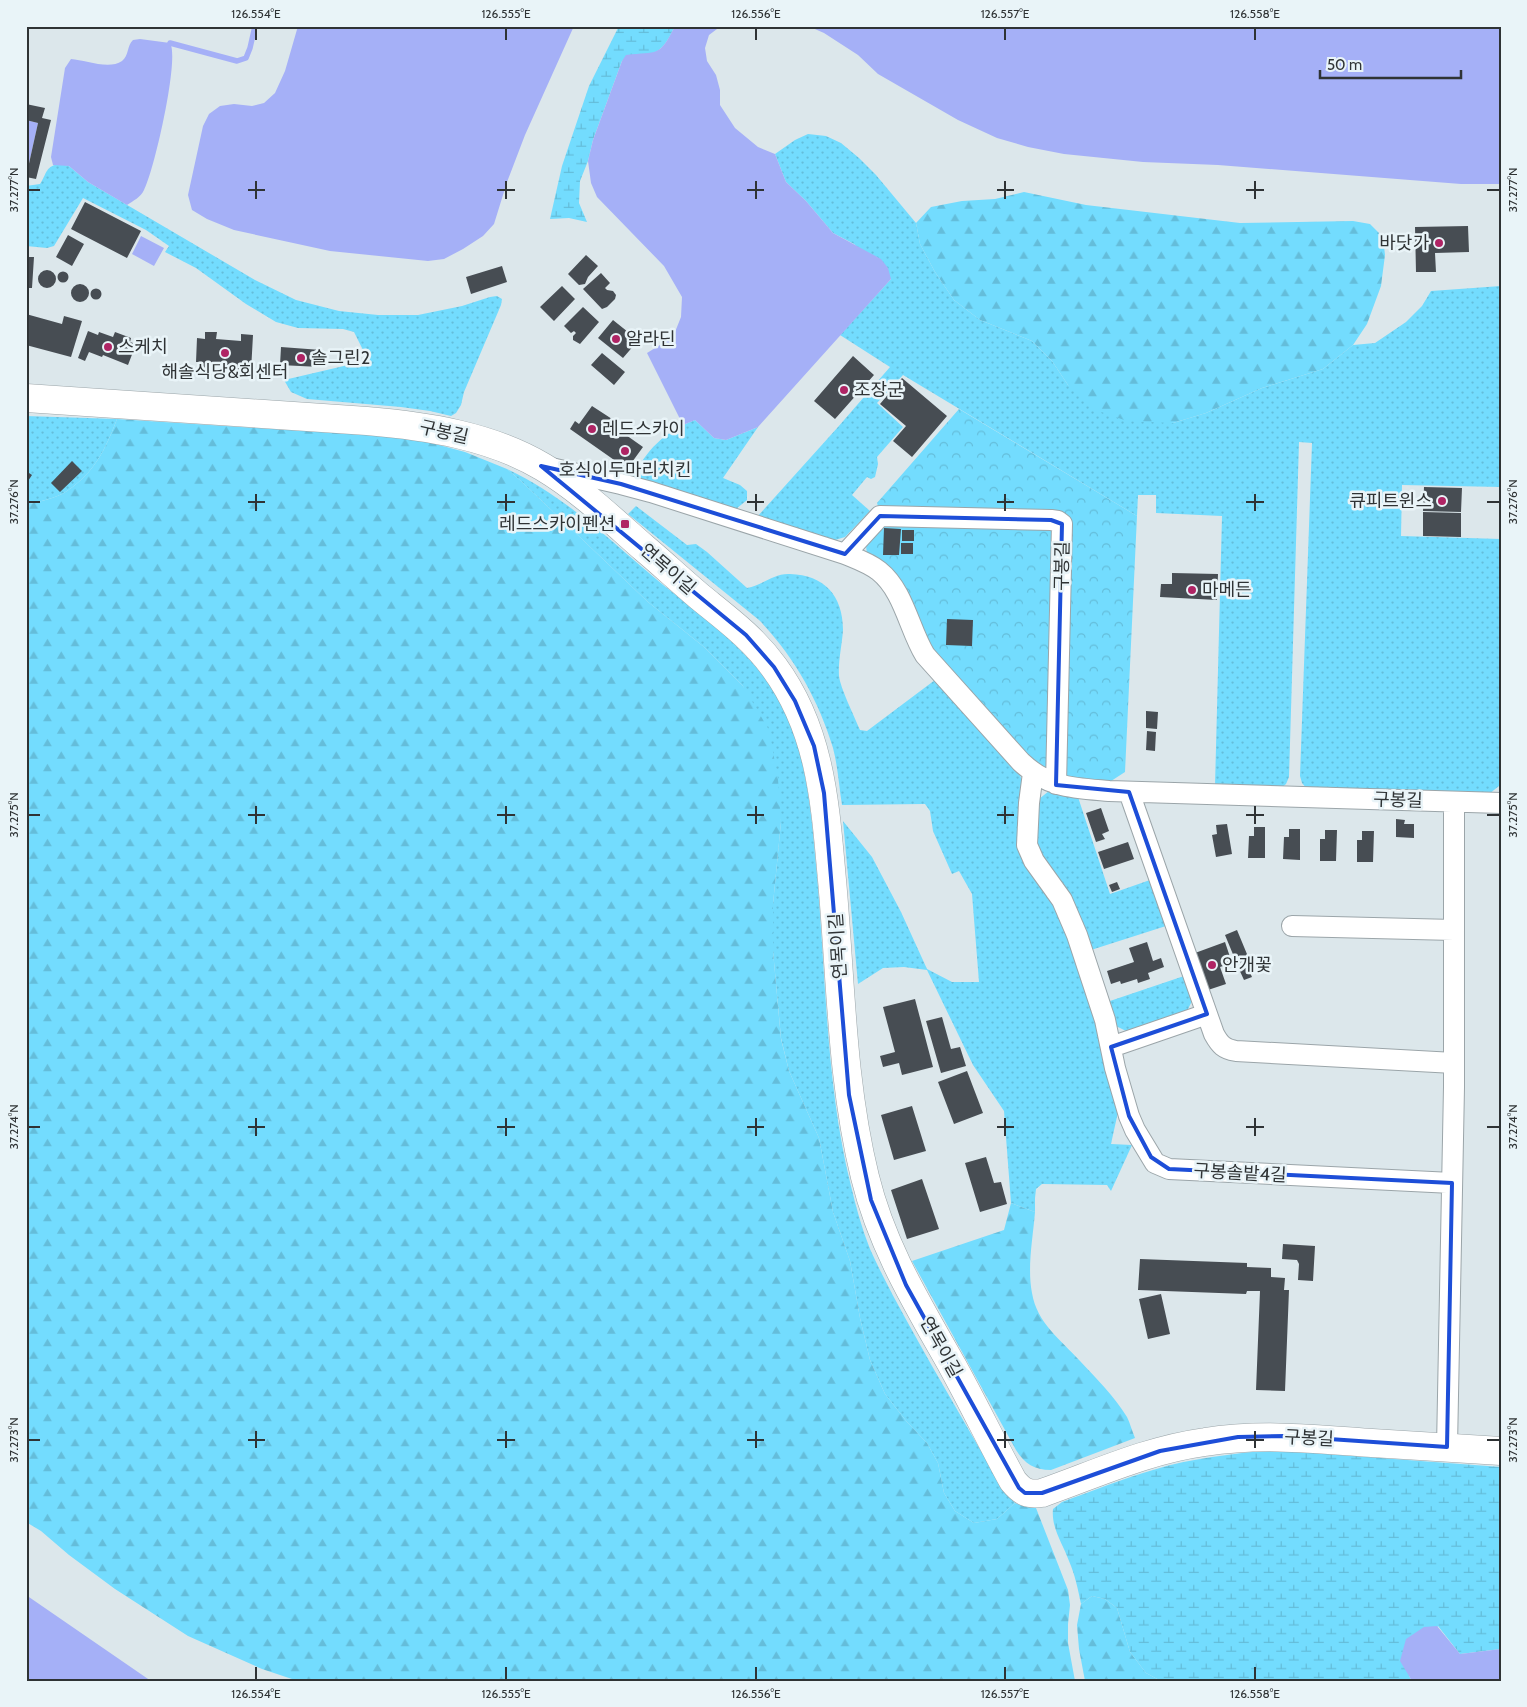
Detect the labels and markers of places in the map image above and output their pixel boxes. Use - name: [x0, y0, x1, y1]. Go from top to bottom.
- place label: 바닷가: [1379, 232, 1429, 254]
- marker: 바닷가: [1433, 237, 1445, 249]
- place label: 알라딘: [626, 328, 676, 350]
- marker: 알라딘: [610, 333, 622, 345]
- place label: 스케치: [118, 336, 168, 358]
- marker: 스케치: [102, 341, 114, 353]
- marker: 해솔식당&회센터: [219, 347, 231, 359]
- place label: 솔그린2: [311, 347, 370, 369]
- marker: 솔그린2: [295, 352, 307, 364]
- place label: 해솔식당&회센터: [162, 361, 288, 383]
- place label: 조장군: [854, 379, 904, 401]
- marker: 조장군: [838, 384, 850, 396]
- place label: 레드스카이: [602, 418, 685, 440]
- marker: 레드스카이: [586, 423, 598, 435]
- marker: 호식이두마리치킨: [619, 445, 631, 457]
- place label: 호식이두마리치킨: [559, 459, 691, 481]
- place label: 큐피트윈스: [1349, 490, 1432, 512]
- marker: 큐피트윈스: [1436, 495, 1448, 507]
- place label: 레드스카이펜션: [499, 513, 615, 535]
- marker: 레드스카이펜션: [619, 518, 631, 530]
- place label: 마메든: [1202, 579, 1252, 601]
- marker: 마메든: [1186, 584, 1198, 596]
- place label: 안개꽃: [1222, 954, 1272, 976]
- marker: 안개꽃: [1206, 959, 1218, 971]

